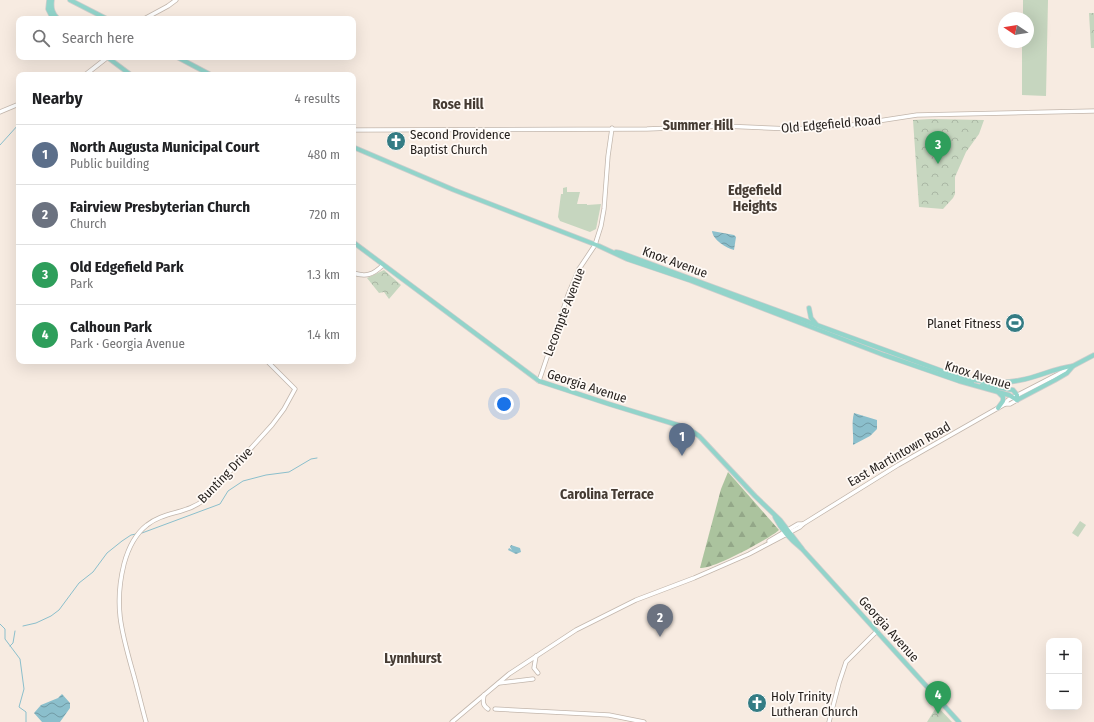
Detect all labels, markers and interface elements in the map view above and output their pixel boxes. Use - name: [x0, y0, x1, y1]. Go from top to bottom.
- north arrow: [998, 12, 1034, 48]
- search box: [16, 16, 356, 60]
- icon: search: [30, 27, 52, 49]
- text: Search here: [62, 29, 134, 47]
- text: Nearby: [32, 88, 83, 109]
- text: 4 results: [294, 91, 340, 106]
- district label: Rose Hill: [433, 96, 484, 113]
- street label: Old Edgefield Road: [780, 112, 882, 136]
- district label: Summer Hill: [663, 117, 734, 134]
- place label: Second Providence Baptist Church: [410, 127, 510, 157]
- church icon: Second Providence Baptist Church: [385, 130, 407, 152]
- pin: 3: [925, 131, 951, 164]
- text: North Augusta Municipal Court: [70, 138, 259, 156]
- text: 1: [42, 147, 48, 162]
- text: 480 m: [307, 147, 340, 162]
- text: Public building: [70, 156, 149, 171]
- district label: Edgefield Heights: [728, 182, 782, 215]
- text: Fairview Presbyterian Church: [70, 198, 250, 216]
- text: 2: [42, 207, 48, 222]
- text: 720 m: [309, 207, 340, 222]
- text: Church: [70, 216, 107, 231]
- street label: Knox Avenue: [640, 243, 710, 281]
- text: Old Edgefield Park: [70, 258, 184, 276]
- street label: Lecompte Avenue: [540, 266, 588, 358]
- text: 3: [42, 267, 48, 282]
- text: 1.3 km: [307, 267, 340, 282]
- text: Park: [70, 276, 93, 291]
- sports icon: Planet Fitness: [1004, 312, 1026, 334]
- place label: Planet Fitness: [927, 316, 1001, 331]
- text: Calhoun Park: [70, 318, 152, 336]
- text: 4: [42, 327, 48, 342]
- text: 1.4 km: [307, 327, 340, 342]
- text: Park · Georgia Avenue: [70, 336, 185, 351]
- street label: Knox Avenue: [943, 358, 1013, 392]
- street label: Georgia Avenue: [545, 366, 629, 406]
- your location: [494, 394, 514, 414]
- street label: East Martintown Road: [845, 419, 953, 489]
- pin: 1: [669, 423, 695, 456]
- street label: Bunting Drive: [195, 444, 255, 506]
- district label: Carolina Terrace: [560, 486, 654, 503]
- street label: Georgia Avenue: [856, 593, 922, 665]
- pin: 2: [647, 604, 673, 637]
- map controls: [1046, 638, 1082, 710]
- button: +: [1046, 638, 1082, 674]
- district label: Lynnhurst: [384, 650, 443, 667]
- button: −: [1046, 674, 1082, 710]
- pin: 4: [925, 681, 951, 714]
- place label: Holy Trinity Lutheran Church: [771, 689, 858, 719]
- church icon: Holy Trinity Lutheran Church: [746, 692, 768, 714]

